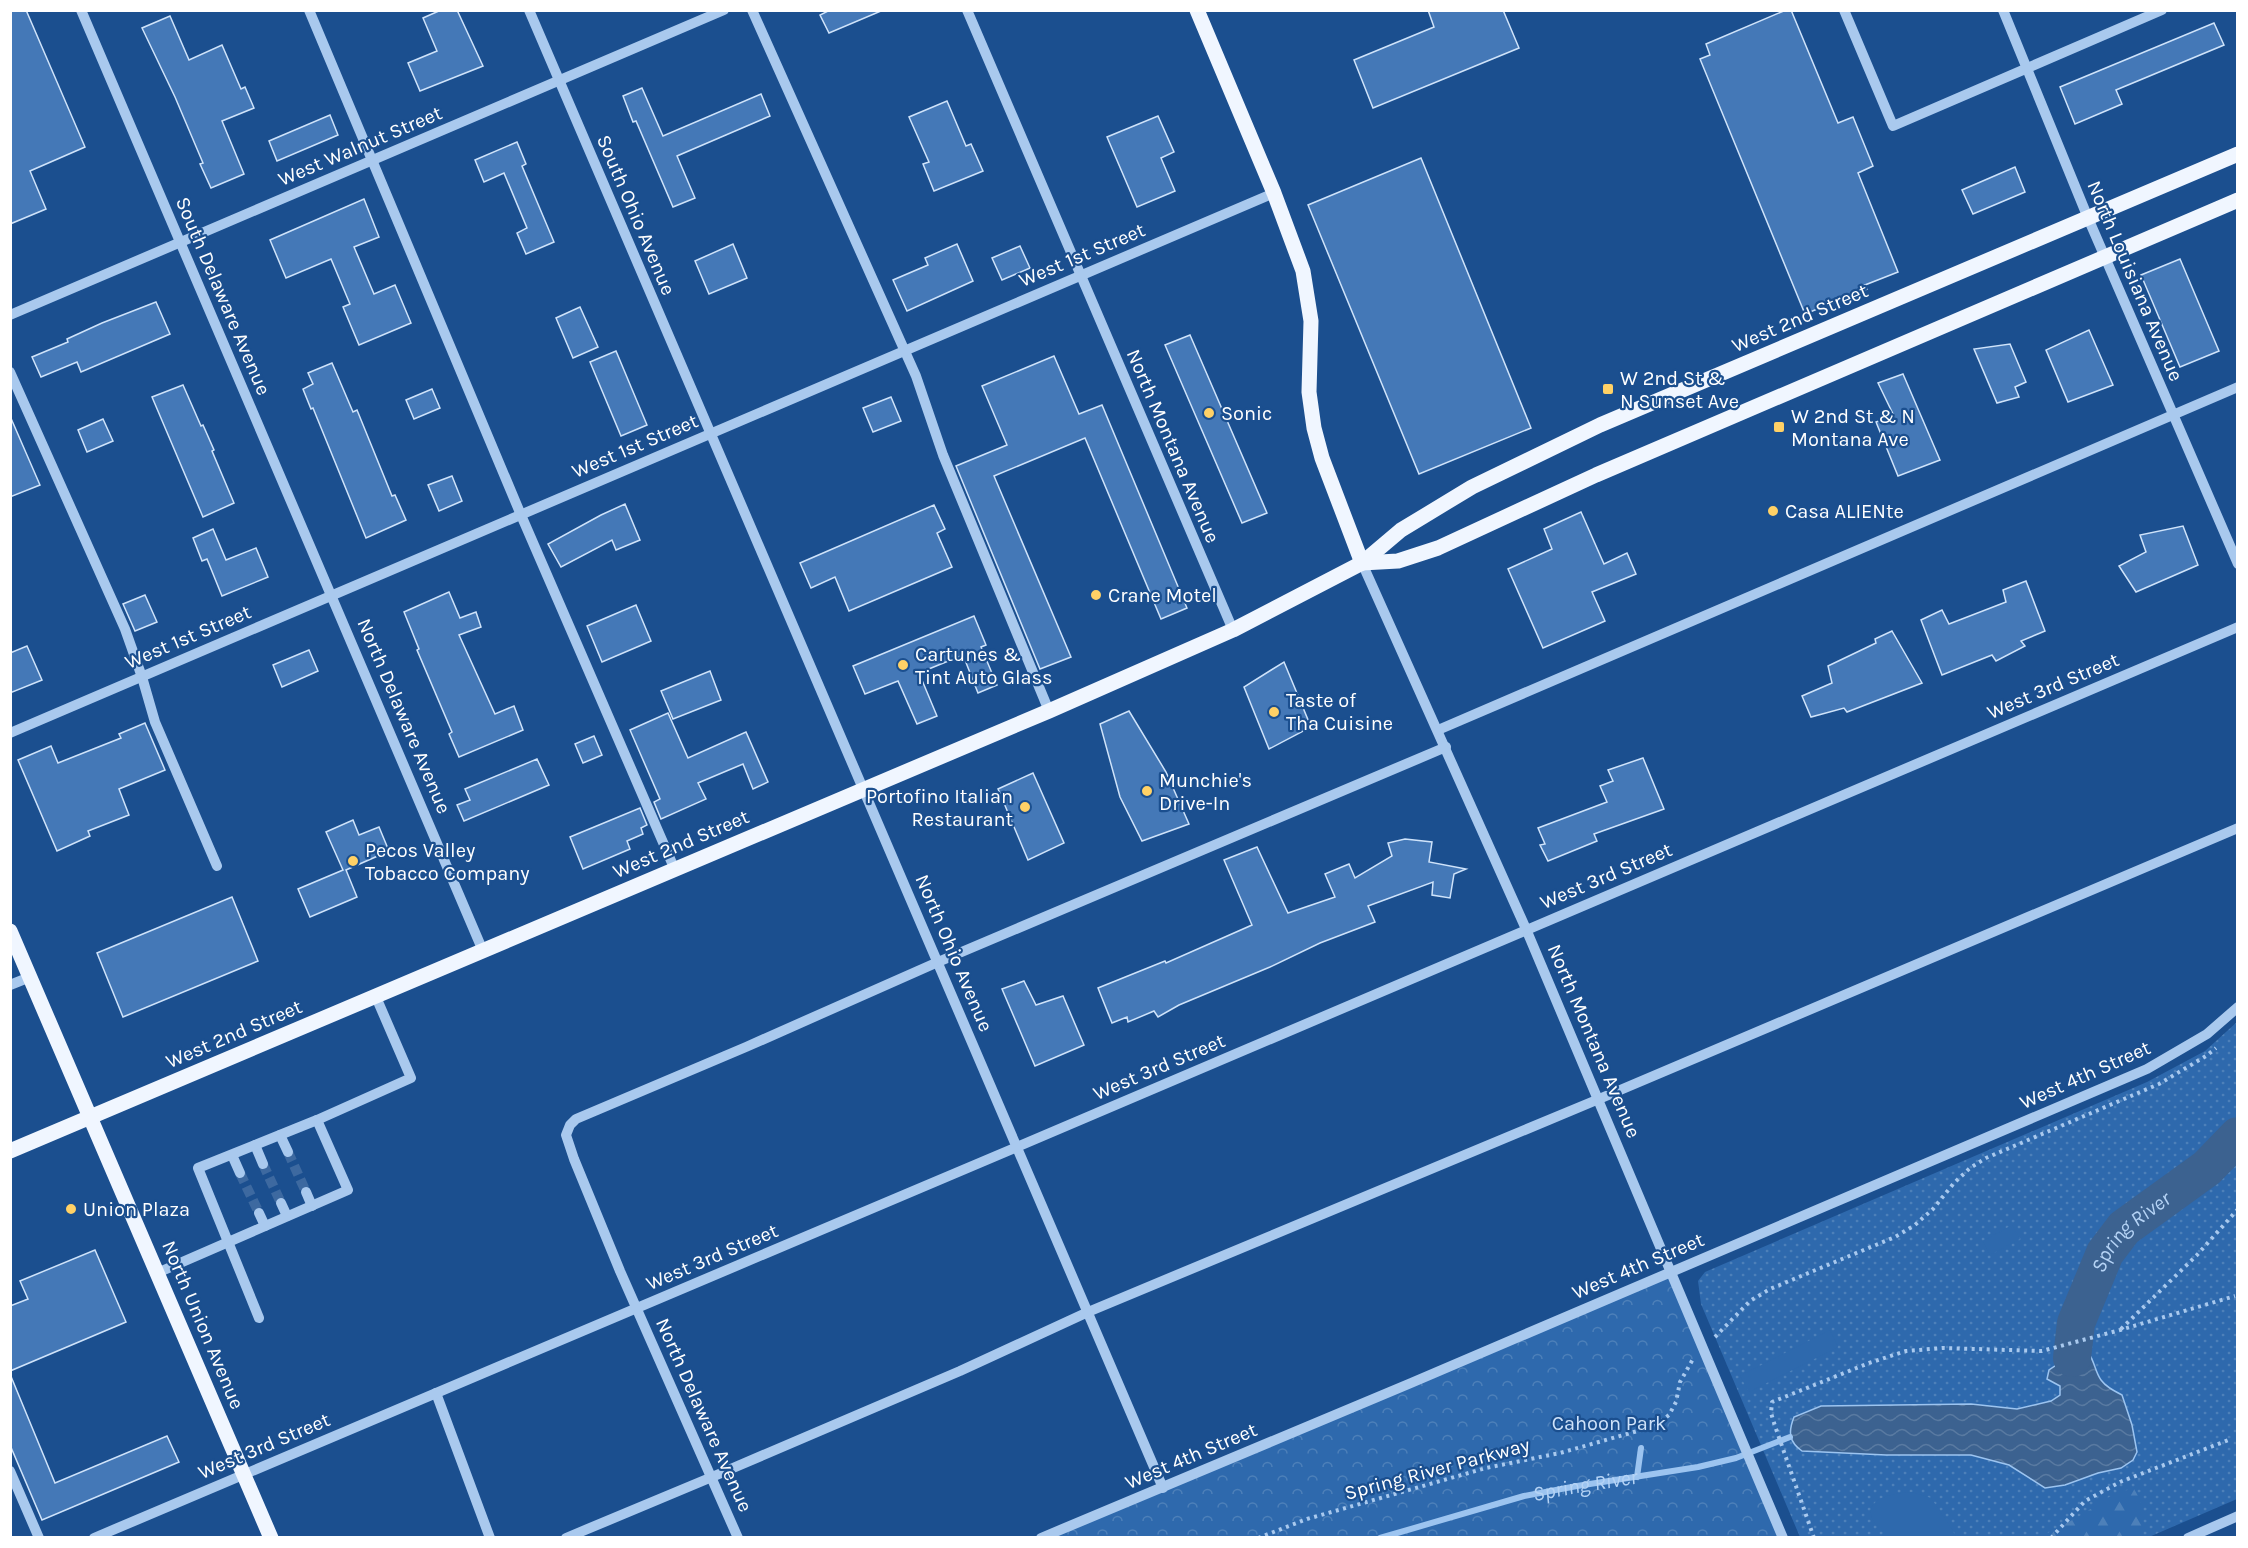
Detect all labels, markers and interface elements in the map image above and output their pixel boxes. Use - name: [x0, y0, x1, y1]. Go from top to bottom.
- street label: West Walnut Street: [275, 101, 446, 191]
- street label: South Ohio Avenue: [592, 131, 680, 299]
- street label: North Louisiana Avenue: [2082, 177, 2188, 385]
- street label: South Delaware Avenue: [171, 193, 275, 399]
- street label: West 1st Street: [1016, 218, 1149, 292]
- street label: West 2nd Street: [1729, 279, 1872, 357]
- street label: North Montana Avenue: [1122, 346, 1224, 546]
- place label: W 2nd St & N Sunset Ave: [1620, 367, 1739, 413]
- marker: W 2nd St & N Sunset Ave: [1601, 382, 1615, 396]
- place label: Sonic: [1221, 402, 1272, 425]
- place label: W 2nd St & N Montana Ave: [1791, 405, 1915, 451]
- marker: Sonic: [1202, 406, 1216, 420]
- street label: West 1st Street: [569, 409, 702, 483]
- marker: W 2nd St & N Montana Ave: [1772, 420, 1786, 434]
- place label: Casa ALIENte: [1785, 500, 1904, 523]
- marker: Casa ALIENte: [1766, 504, 1780, 518]
- place label: Crane Motel: [1108, 584, 1217, 607]
- marker: Crane Motel: [1089, 588, 1103, 602]
- street label: West 1st Street: [122, 600, 255, 674]
- street label: North Delaware Avenue: [352, 615, 456, 817]
- place label: Cartunes & Tint Auto Glass: [915, 643, 1053, 689]
- street label: West 3rd Street: [1984, 648, 2123, 724]
- marker: Cartunes & Tint Auto Glass: [896, 658, 910, 672]
- place label: Taste of Tha Cuisine: [1286, 689, 1393, 735]
- marker: Taste of Tha Cuisine: [1267, 705, 1281, 719]
- place label: Munchie's Drive-In: [1159, 769, 1252, 815]
- marker: Munchie's Drive-In: [1140, 784, 1154, 798]
- place label: Portofino Italian Restaurant: [866, 785, 1013, 831]
- marker: Portofino Italian Restaurant: [1018, 800, 1032, 814]
- street label: West 2nd Street: [610, 805, 753, 883]
- street label: West 3rd Street: [1537, 838, 1676, 914]
- place label: Pecos Valley Tobacco Company: [365, 839, 530, 885]
- marker: Pecos Valley Tobacco Company: [346, 854, 360, 868]
- street label: North Ohio Avenue: [910, 871, 998, 1035]
- street label: North Montana Avenue: [1543, 941, 1645, 1141]
- street label: West 2nd Street: [163, 995, 306, 1073]
- street label: West 3rd Street: [1090, 1029, 1229, 1105]
- street label: West 4th Street: [2016, 1036, 2154, 1114]
- water label: Spring River: [2086, 1186, 2176, 1276]
- place label: Union Plaza: [83, 1198, 190, 1221]
- marker: Union Plaza: [64, 1202, 78, 1216]
- street label: West 3rd Street: [643, 1219, 782, 1295]
- street label: West 4th Street: [1569, 1228, 1708, 1304]
- street label: North Union Avenue: [157, 1237, 249, 1413]
- street label: North Delaware Avenue: [651, 1314, 757, 1516]
- street label: West 3rd Street: [195, 1408, 334, 1484]
- park label: Cahoon Park: [1552, 1412, 1666, 1435]
- street label: West 4th Street: [1122, 1418, 1261, 1494]
- street label: Spring River Parkway: [1342, 1433, 1532, 1505]
- water label: Spring River: [1531, 1465, 1640, 1506]

